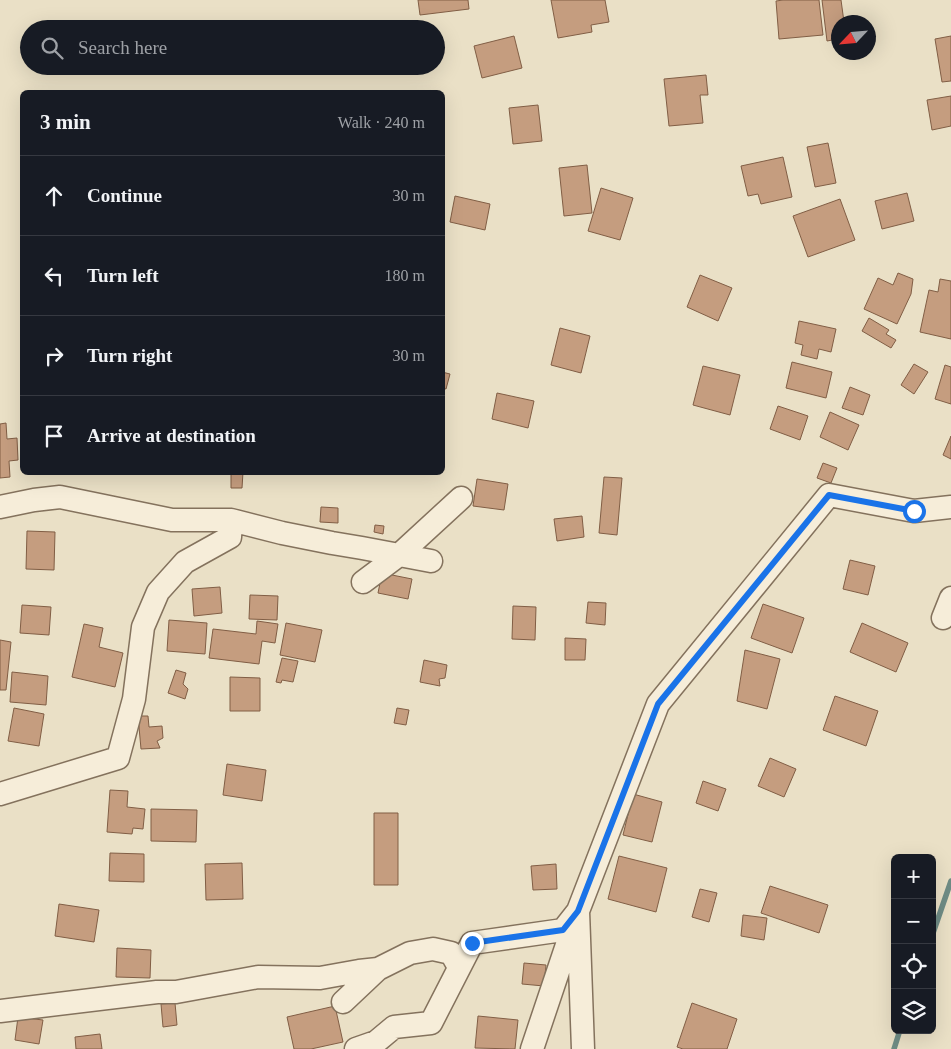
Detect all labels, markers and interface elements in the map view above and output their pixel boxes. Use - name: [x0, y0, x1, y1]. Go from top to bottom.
- north arrow: [831, 15, 876, 60]
- search box: [20, 20, 445, 75]
- icon: search: [38, 34, 66, 62]
- text: Search here: [78, 37, 167, 58]
- text: 3 min: [40, 110, 91, 134]
- text: Walk · 240 m: [338, 114, 425, 131]
- icon: ahead: [40, 182, 68, 210]
- text: Continue: [87, 185, 162, 206]
- text: 30 m: [393, 187, 425, 204]
- icon: left: [40, 262, 68, 290]
- text: Turn left: [87, 265, 159, 286]
- text: 180 m: [385, 267, 425, 284]
- icon: right: [40, 342, 68, 370]
- text: Turn right: [87, 345, 172, 366]
- text: 30 m: [393, 347, 425, 364]
- icon: arrive: [40, 422, 68, 450]
- text: Arrive at destination: [87, 425, 256, 446]
- route start: [903, 500, 926, 523]
- map controls: [891, 854, 936, 1034]
- button: +: [891, 854, 936, 899]
- button: −: [891, 899, 936, 944]
- route end: [461, 932, 484, 955]
- button: locate: [891, 944, 936, 989]
- button: layers: [891, 989, 936, 1034]

